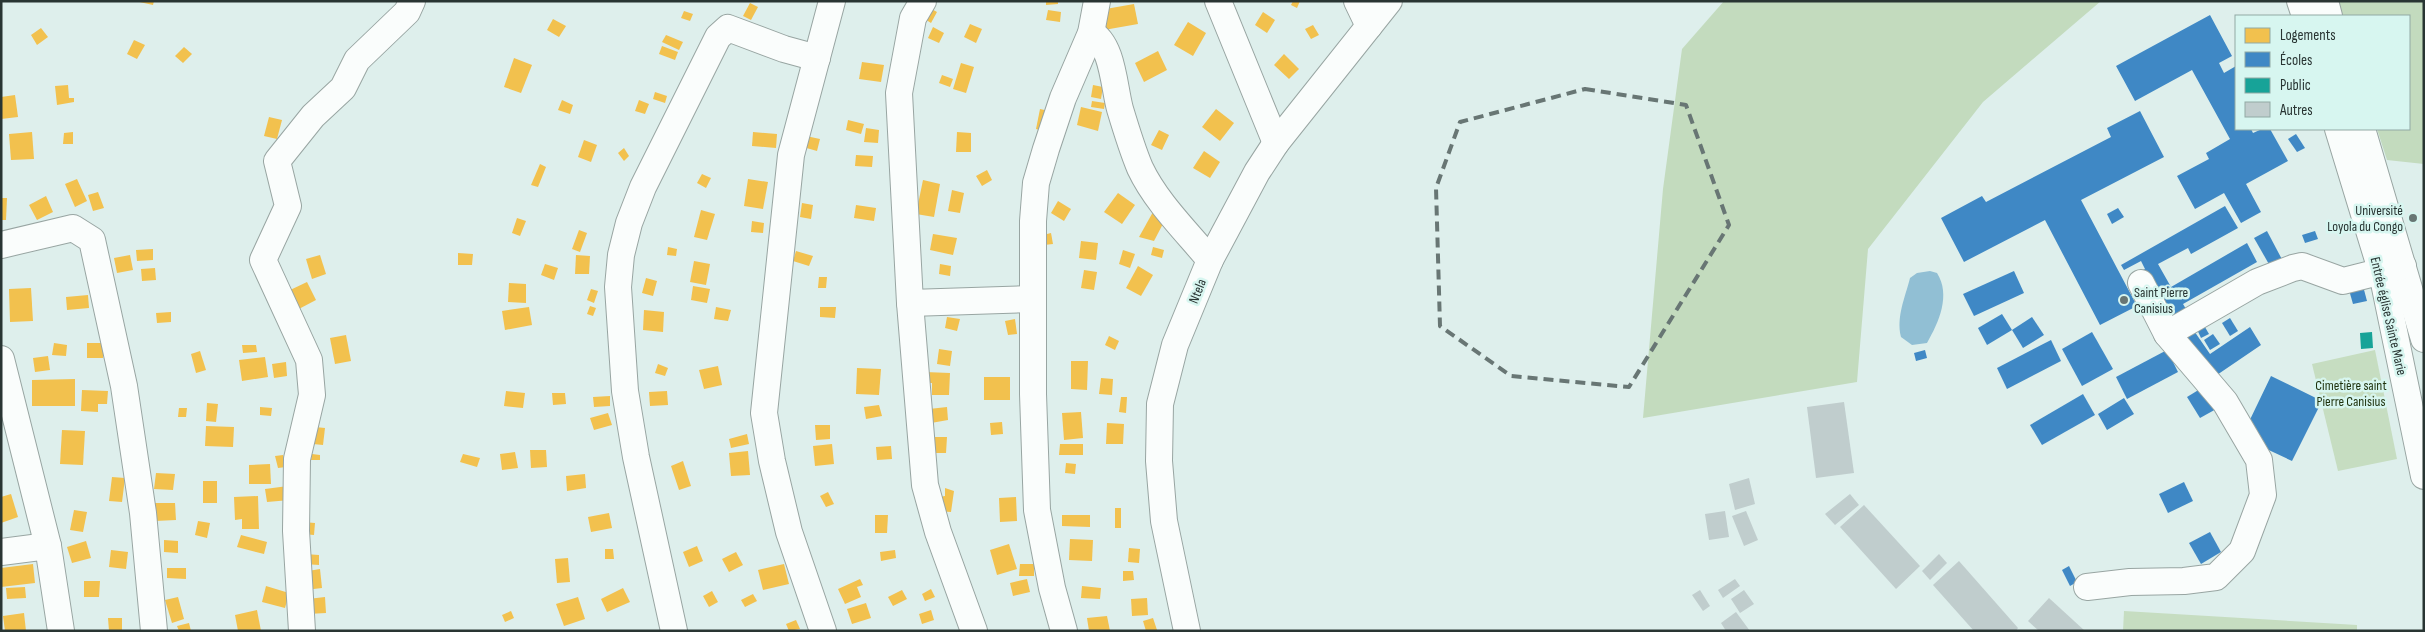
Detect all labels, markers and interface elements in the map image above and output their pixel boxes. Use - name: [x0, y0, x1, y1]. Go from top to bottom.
- legend: [2235, 15, 2410, 130]
- text: Logements: [2280, 26, 2336, 45]
- text: Écoles: [2280, 51, 2312, 70]
- text: Public: [2280, 76, 2311, 95]
- text: Autres: [2279, 101, 2313, 120]
- place label: Université Loyola du Congo: [2327, 202, 2403, 235]
- marker: Université Loyola du Congo: [2407, 212, 2419, 224]
- street label: Entrée église Sainte Marie: [2367, 255, 2410, 377]
- street label: Ntela: [1185, 276, 1210, 306]
- place label: Saint Pierre Canisius: [2134, 284, 2188, 317]
- marker: Saint Pierre Canisius: [2118, 294, 2130, 306]
- park label: Cimetière saint Pierre Canisius: [2315, 377, 2387, 410]

